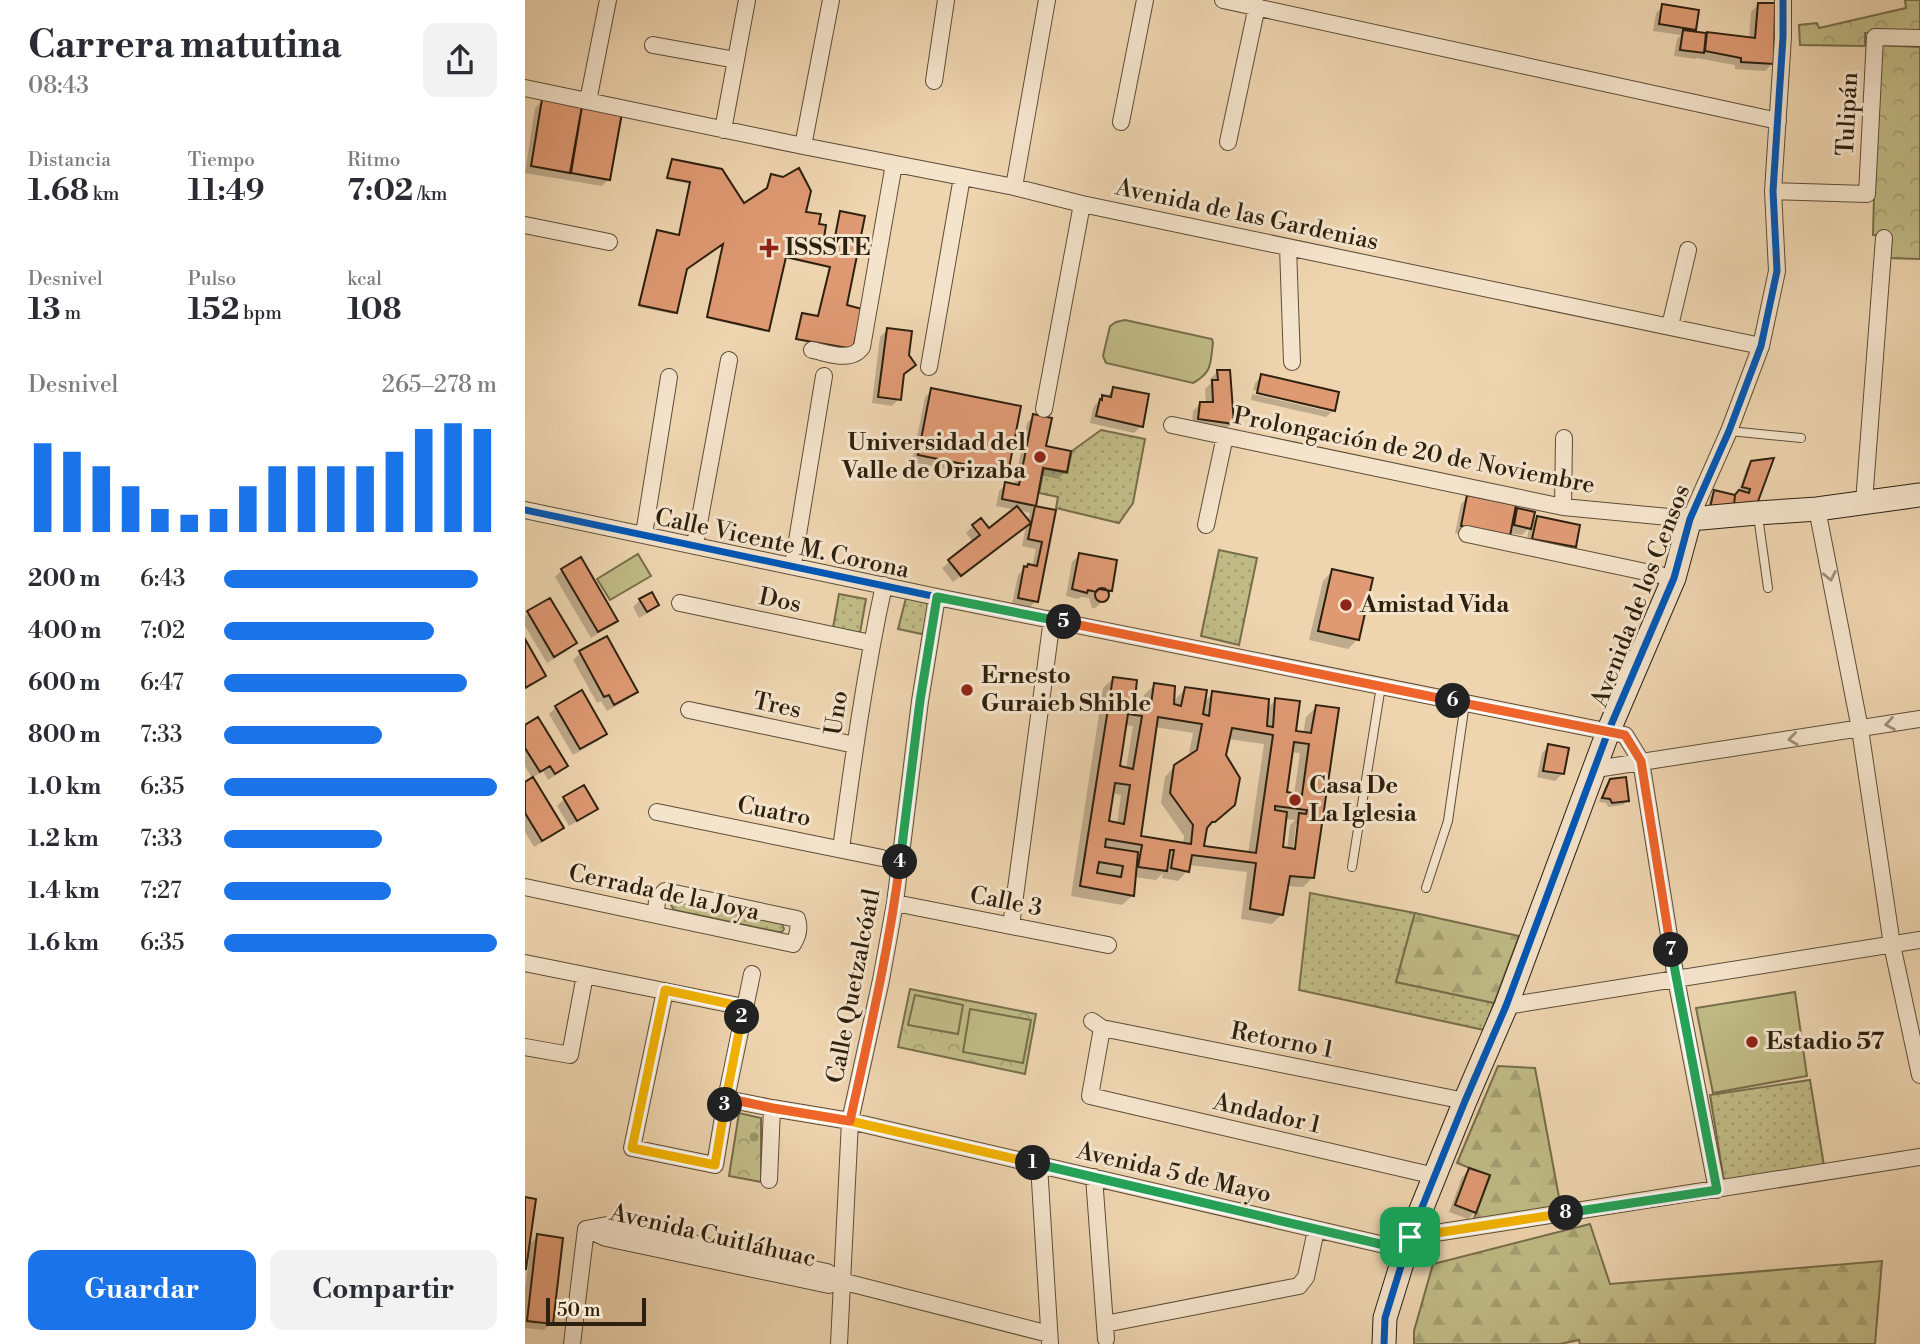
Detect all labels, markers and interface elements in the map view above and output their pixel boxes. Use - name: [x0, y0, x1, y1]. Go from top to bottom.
- text: Carrera matutina: [28, 22, 342, 69]
- button: share: [423, 23, 497, 97]
- street label: Tulipán: [1831, 71, 1865, 157]
- text: 08:43: [28, 72, 89, 100]
- text: Distancia: [28, 148, 111, 172]
- text: Tiempo: [188, 148, 255, 172]
- text: Ritmo: [347, 148, 401, 172]
- text: 1.68: [28, 172, 89, 210]
- text: 11:49: [188, 172, 265, 210]
- text: 7:02: [347, 172, 413, 210]
- street label: Avenida de las Gardenias: [1112, 172, 1381, 258]
- text: km: [89, 182, 119, 206]
- text: /km: [413, 182, 447, 206]
- place label: ISSSTE: [785, 233, 870, 263]
- marker: ISSSTE: [759, 238, 779, 258]
- text: Desnivel: [28, 267, 103, 291]
- text: Pulso: [188, 267, 236, 291]
- text: kcal: [347, 267, 382, 291]
- text: 13: [28, 291, 60, 329]
- text: 152: [188, 291, 239, 329]
- text: 108: [347, 291, 402, 329]
- text: m: [60, 301, 81, 325]
- text: bpm: [239, 301, 282, 325]
- text: Desnivel: [28, 371, 118, 399]
- text: 265–278 m: [382, 371, 497, 399]
- street label: Prolongación de 20 de Noviembre: [1231, 401, 1597, 501]
- place label: Universidad del Valle de Orizaba: [841, 428, 1027, 486]
- marker: Universidad del Valle de Orizaba: [1032, 449, 1048, 465]
- street label: Avenida de los Censos: [1584, 480, 1697, 713]
- street label: Calle Vicente M. Corona: [652, 502, 913, 586]
- text: 200 m: [28, 565, 100, 593]
- text: 6:43: [140, 565, 186, 593]
- one-way arrow: [1822, 570, 1837, 582]
- street label: Dos: [756, 582, 804, 620]
- place label: Amistad Vida: [1359, 590, 1510, 620]
- marker: Amistad Vida: [1338, 597, 1354, 613]
- pin: 5: [1047, 604, 1081, 640]
- text: 5: [1058, 609, 1069, 633]
- text: 400 m: [28, 617, 101, 645]
- text: 7:02: [140, 617, 185, 645]
- place label: Ernesto Guraieb Shible: [981, 661, 1151, 719]
- text: 600 m: [28, 669, 101, 697]
- text: 6:47: [140, 669, 184, 697]
- marker: Ernesto Guraieb Shible: [959, 682, 975, 698]
- pin: 6: [1436, 684, 1471, 718]
- street label: Tres: [750, 686, 804, 726]
- street label: Uno: [819, 688, 855, 738]
- text: 6: [1447, 688, 1458, 712]
- one-way arrow: [1884, 716, 1896, 731]
- text: 800 m: [28, 721, 101, 749]
- text: 7:33: [140, 721, 182, 749]
- one-way arrow: [1787, 731, 1799, 746]
- place label: Casa De La Iglesia: [1309, 771, 1418, 829]
- text: 1.0 km: [28, 773, 101, 801]
- text: 6:35: [140, 773, 185, 801]
- street label: Cuatro: [735, 790, 813, 834]
- marker: Casa De La Iglesia: [1287, 792, 1303, 808]
- text: 1.2 km: [28, 825, 99, 853]
- text: 7:33: [140, 825, 182, 853]
- pin: 4: [883, 844, 917, 880]
- text: 4: [893, 849, 906, 873]
- street label: Cerrada de la Joya: [566, 858, 763, 928]
- text: 1.4 km: [28, 877, 100, 905]
- text: 7:27: [140, 877, 182, 905]
- street label: Calle 3: [967, 880, 1045, 924]
- street label: Calle Quetzalcóatl: [820, 886, 888, 1086]
- text: 1.6 km: [28, 929, 99, 957]
- text: 6:35: [140, 929, 185, 957]
- pin: 7: [1653, 932, 1689, 968]
- text: 7: [1665, 937, 1676, 961]
- pin: 2: [725, 1000, 759, 1034]
- text: 2: [736, 1004, 747, 1028]
- street label: Retorno 1: [1228, 1016, 1337, 1066]
- place label: Estadio 57: [1766, 1027, 1885, 1057]
- marker: Estadio 57: [1744, 1034, 1760, 1050]
- street label: Andador 1: [1209, 1087, 1324, 1141]
- pin: 3: [707, 1088, 743, 1122]
- text: 3: [719, 1092, 730, 1116]
- street label: Avenida 5 de Mayo: [1073, 1136, 1274, 1210]
- pin: 1: [1015, 1146, 1051, 1180]
- text: 1: [1028, 1150, 1037, 1174]
- pin: 8: [1549, 1196, 1583, 1230]
- street label: Avenida Cuitláhuac: [606, 1198, 819, 1274]
- text: 8: [1559, 1200, 1572, 1224]
- pin: [1380, 1207, 1440, 1267]
- icon: arrive: [1391, 1218, 1429, 1256]
- button: Guardar: [28, 1250, 256, 1330]
- button: Compartir: [270, 1250, 497, 1330]
- scale bar: [546, 1295, 646, 1327]
- text: 50 m: [557, 1298, 601, 1322]

